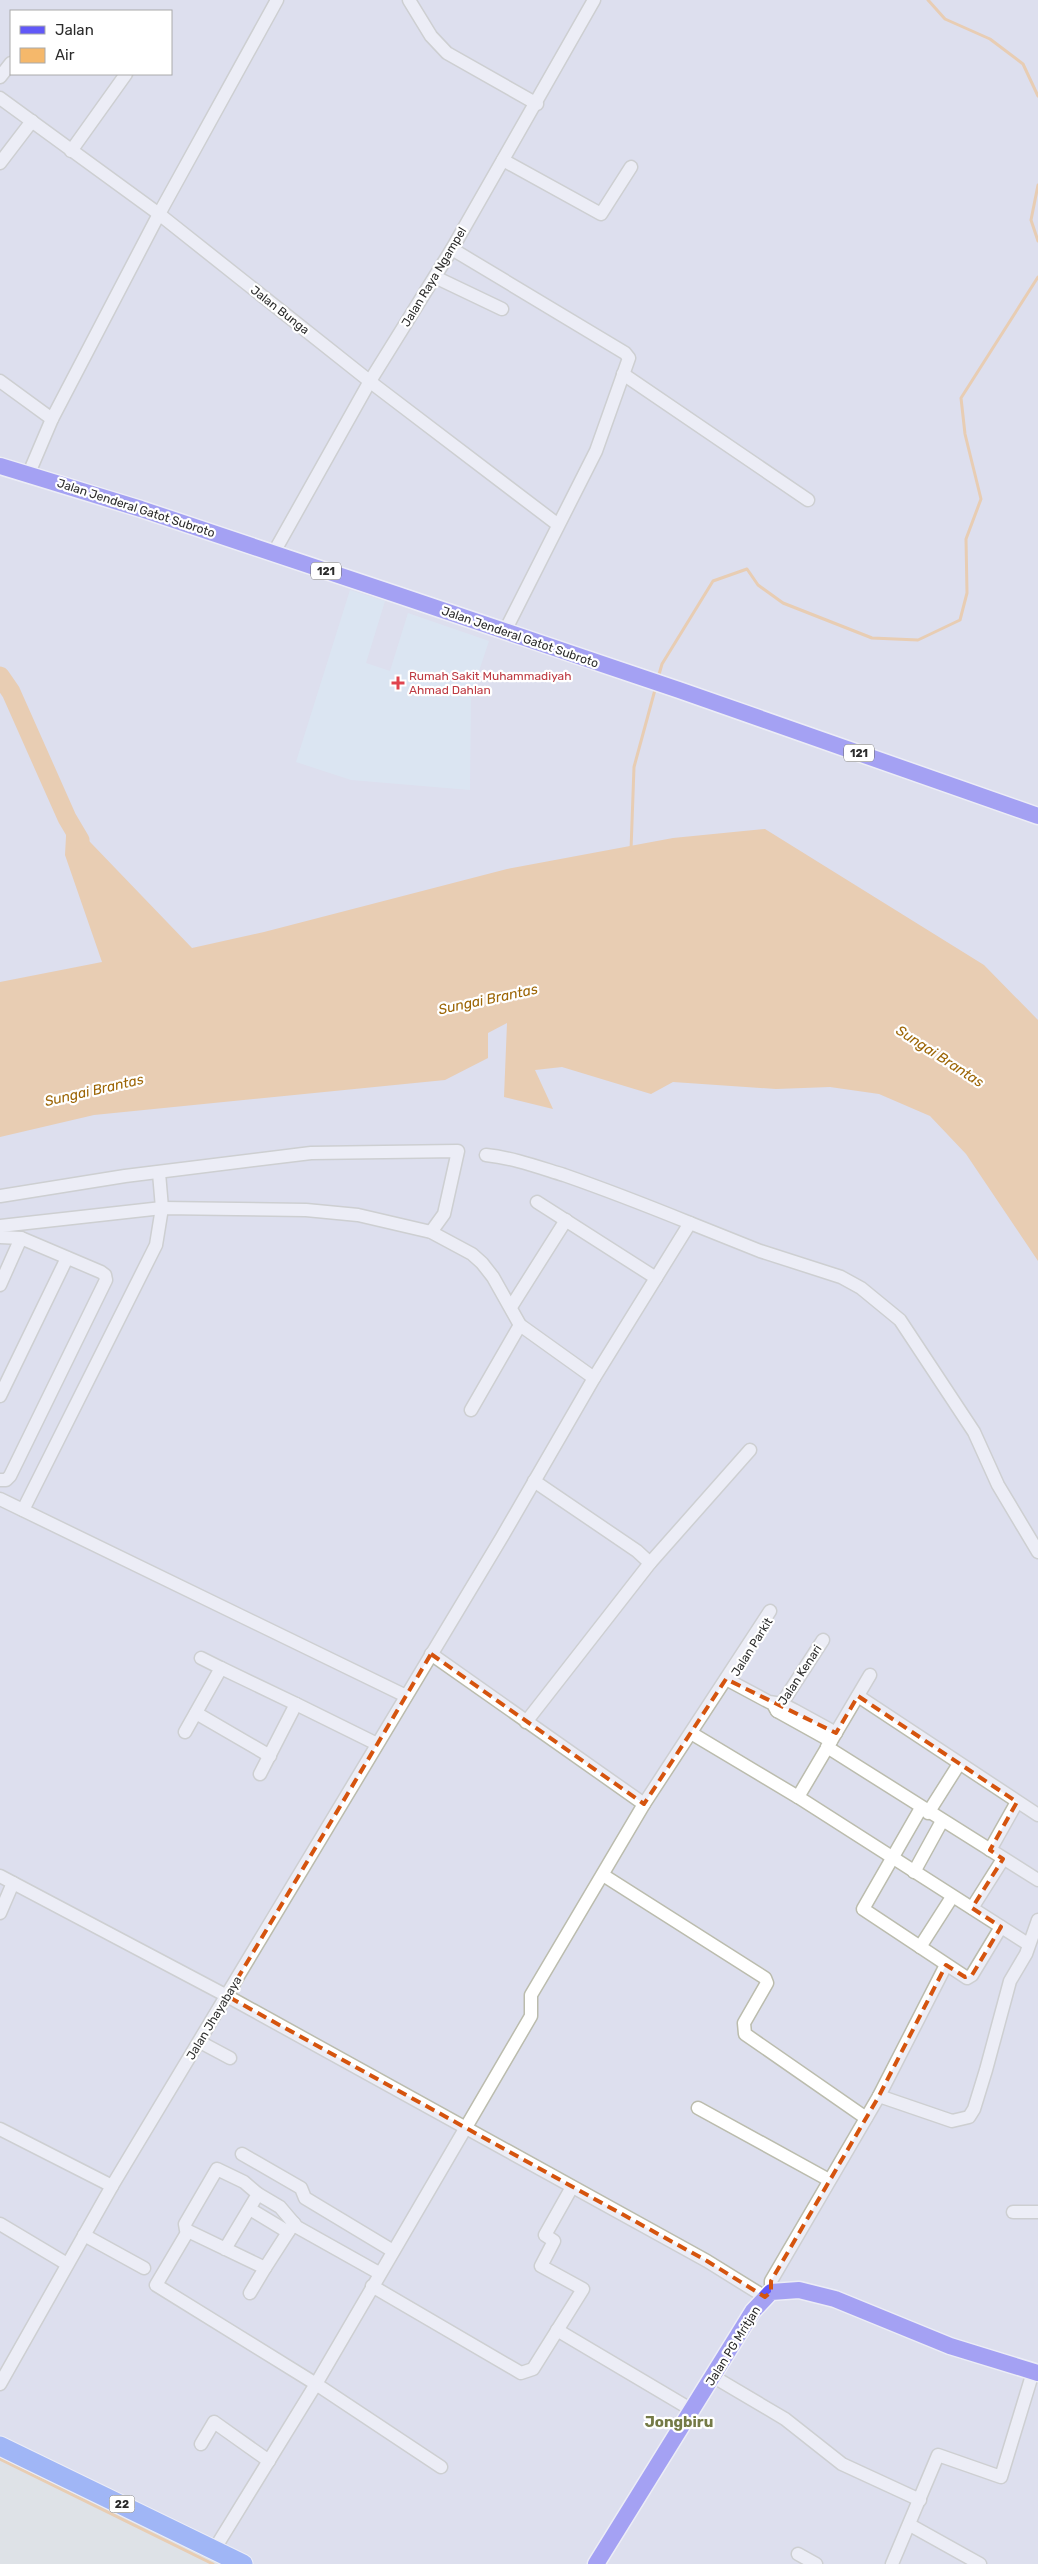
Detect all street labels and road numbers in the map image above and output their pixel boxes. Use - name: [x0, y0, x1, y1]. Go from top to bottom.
- street label: Jalan Raya Ngampel: [399, 225, 469, 329]
- street label: Jalan Bunga: [248, 283, 312, 337]
- street label: Jalan Jenderal Gatot Subroto: [55, 476, 217, 540]
- road number: 121: [311, 562, 341, 580]
- street label: Jalan Jenderal Gatot Subroto: [440, 604, 600, 670]
- road number: 121: [844, 744, 874, 761]
- street label: Jalan Parkit: [728, 1615, 776, 1679]
- street label: Jalan Kenari: [775, 1642, 825, 1708]
- street label: Jalan Jhayabaya: [184, 1974, 244, 2062]
- street label: Jalan PG Mritjan: [703, 2304, 763, 2388]
- road number: 22: [110, 2496, 134, 2512]

